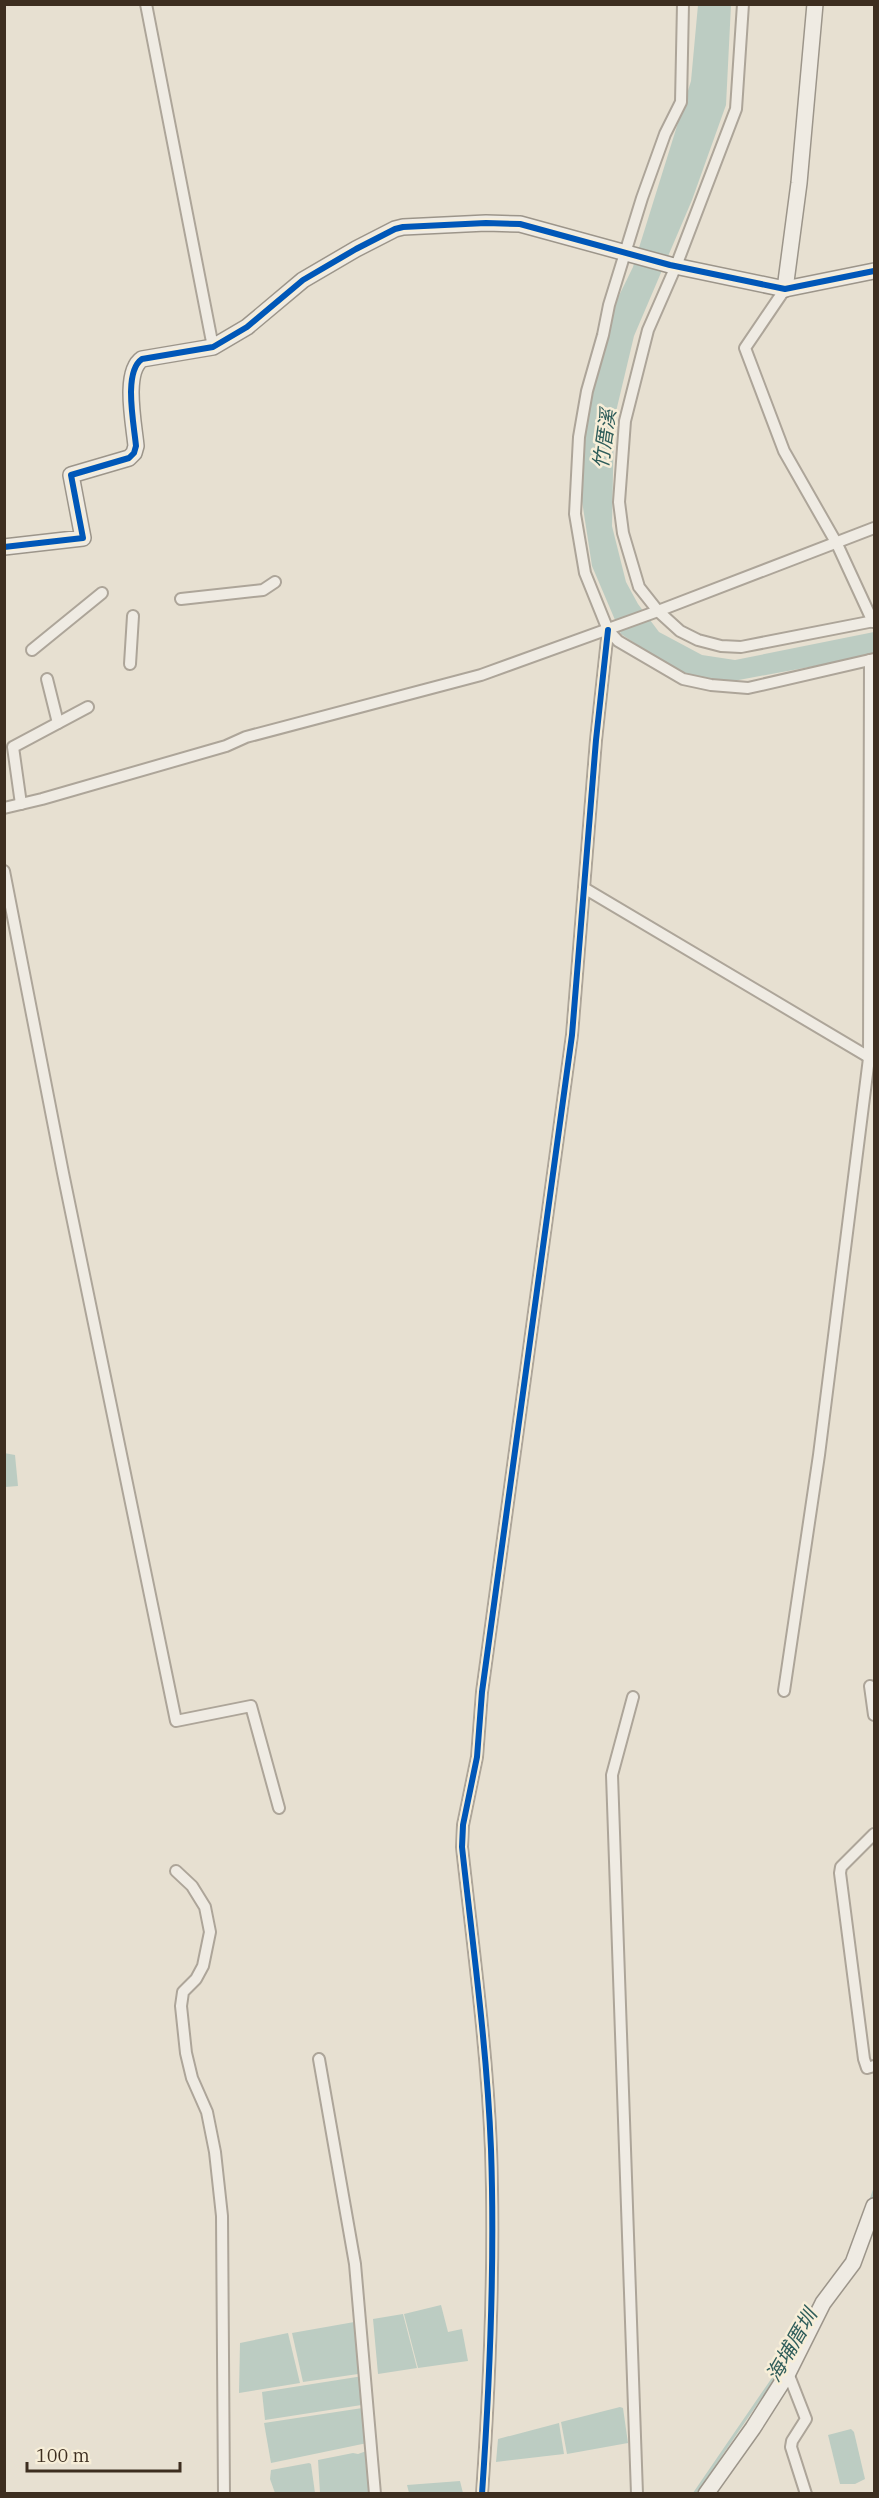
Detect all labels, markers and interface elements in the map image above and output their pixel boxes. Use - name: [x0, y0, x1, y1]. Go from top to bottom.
- water label: 竹厝溪: [586, 404, 622, 471]
- water label: 海埔厝圳: [759, 2301, 824, 2386]
- scale bar: [27, 2435, 180, 2473]
- text: 100 m: [36, 2444, 90, 2467]

